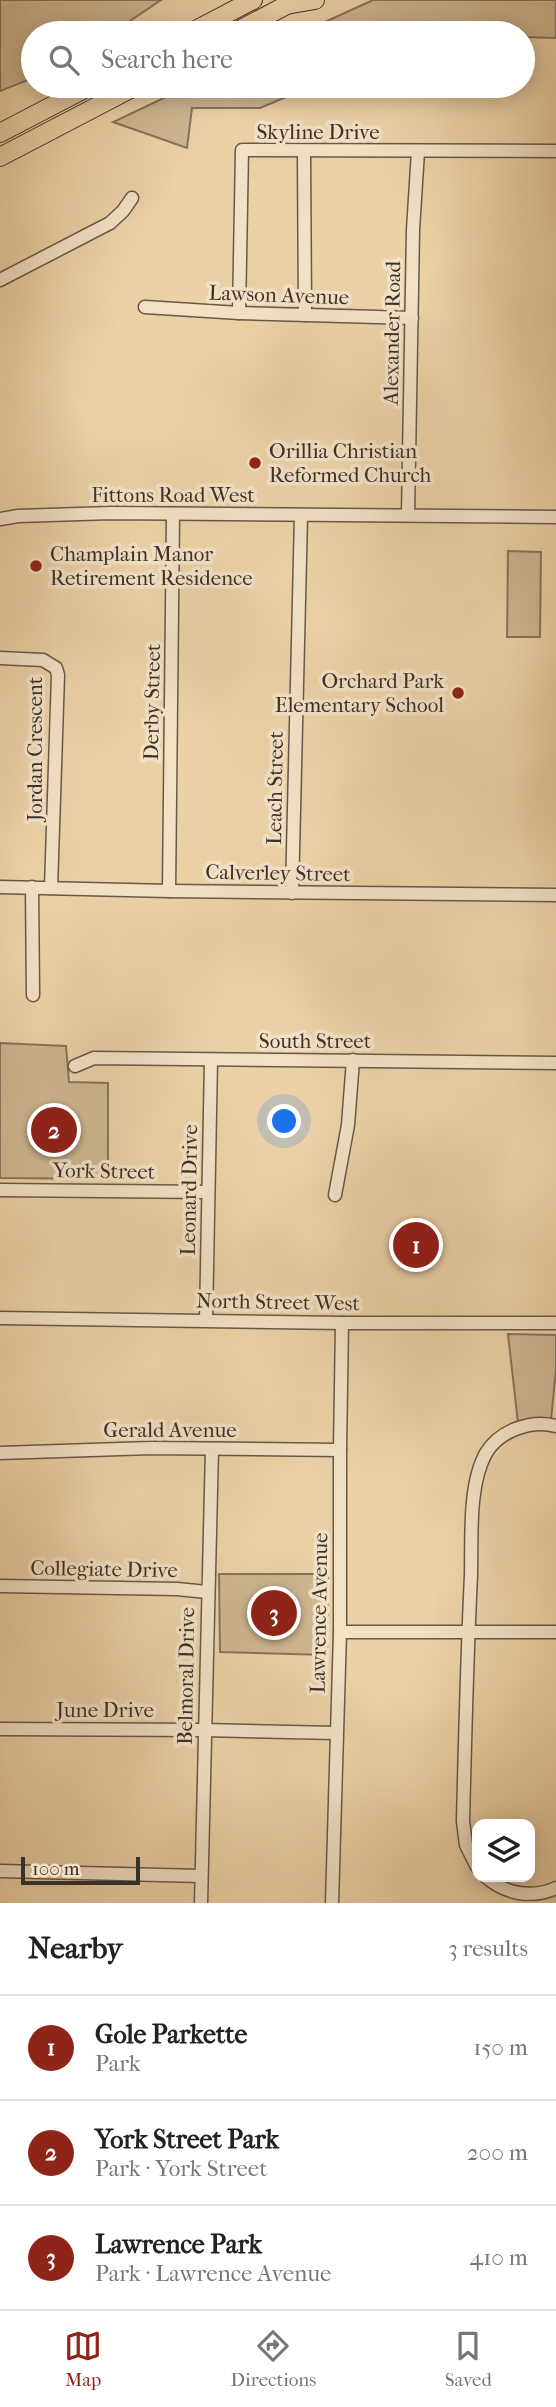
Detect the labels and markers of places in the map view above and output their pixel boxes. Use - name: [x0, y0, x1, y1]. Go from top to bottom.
- place label: Orillia Christian Reformed Church: [269, 439, 432, 487]
- marker: Orillia Christian Reformed Church: [247, 455, 263, 471]
- place label: Champlain Manor Retirement Residence: [50, 542, 253, 590]
- marker: Champlain Manor Retirement Residence: [28, 558, 44, 574]
- place label: Orchard Park Elementary School: [275, 669, 444, 717]
- marker: Orchard Park Elementary School: [450, 685, 466, 701]
- pin: 2: [31, 1104, 77, 1156]
- pin: 1: [393, 1219, 439, 1271]
- pin: 3: [251, 1587, 297, 1639]

